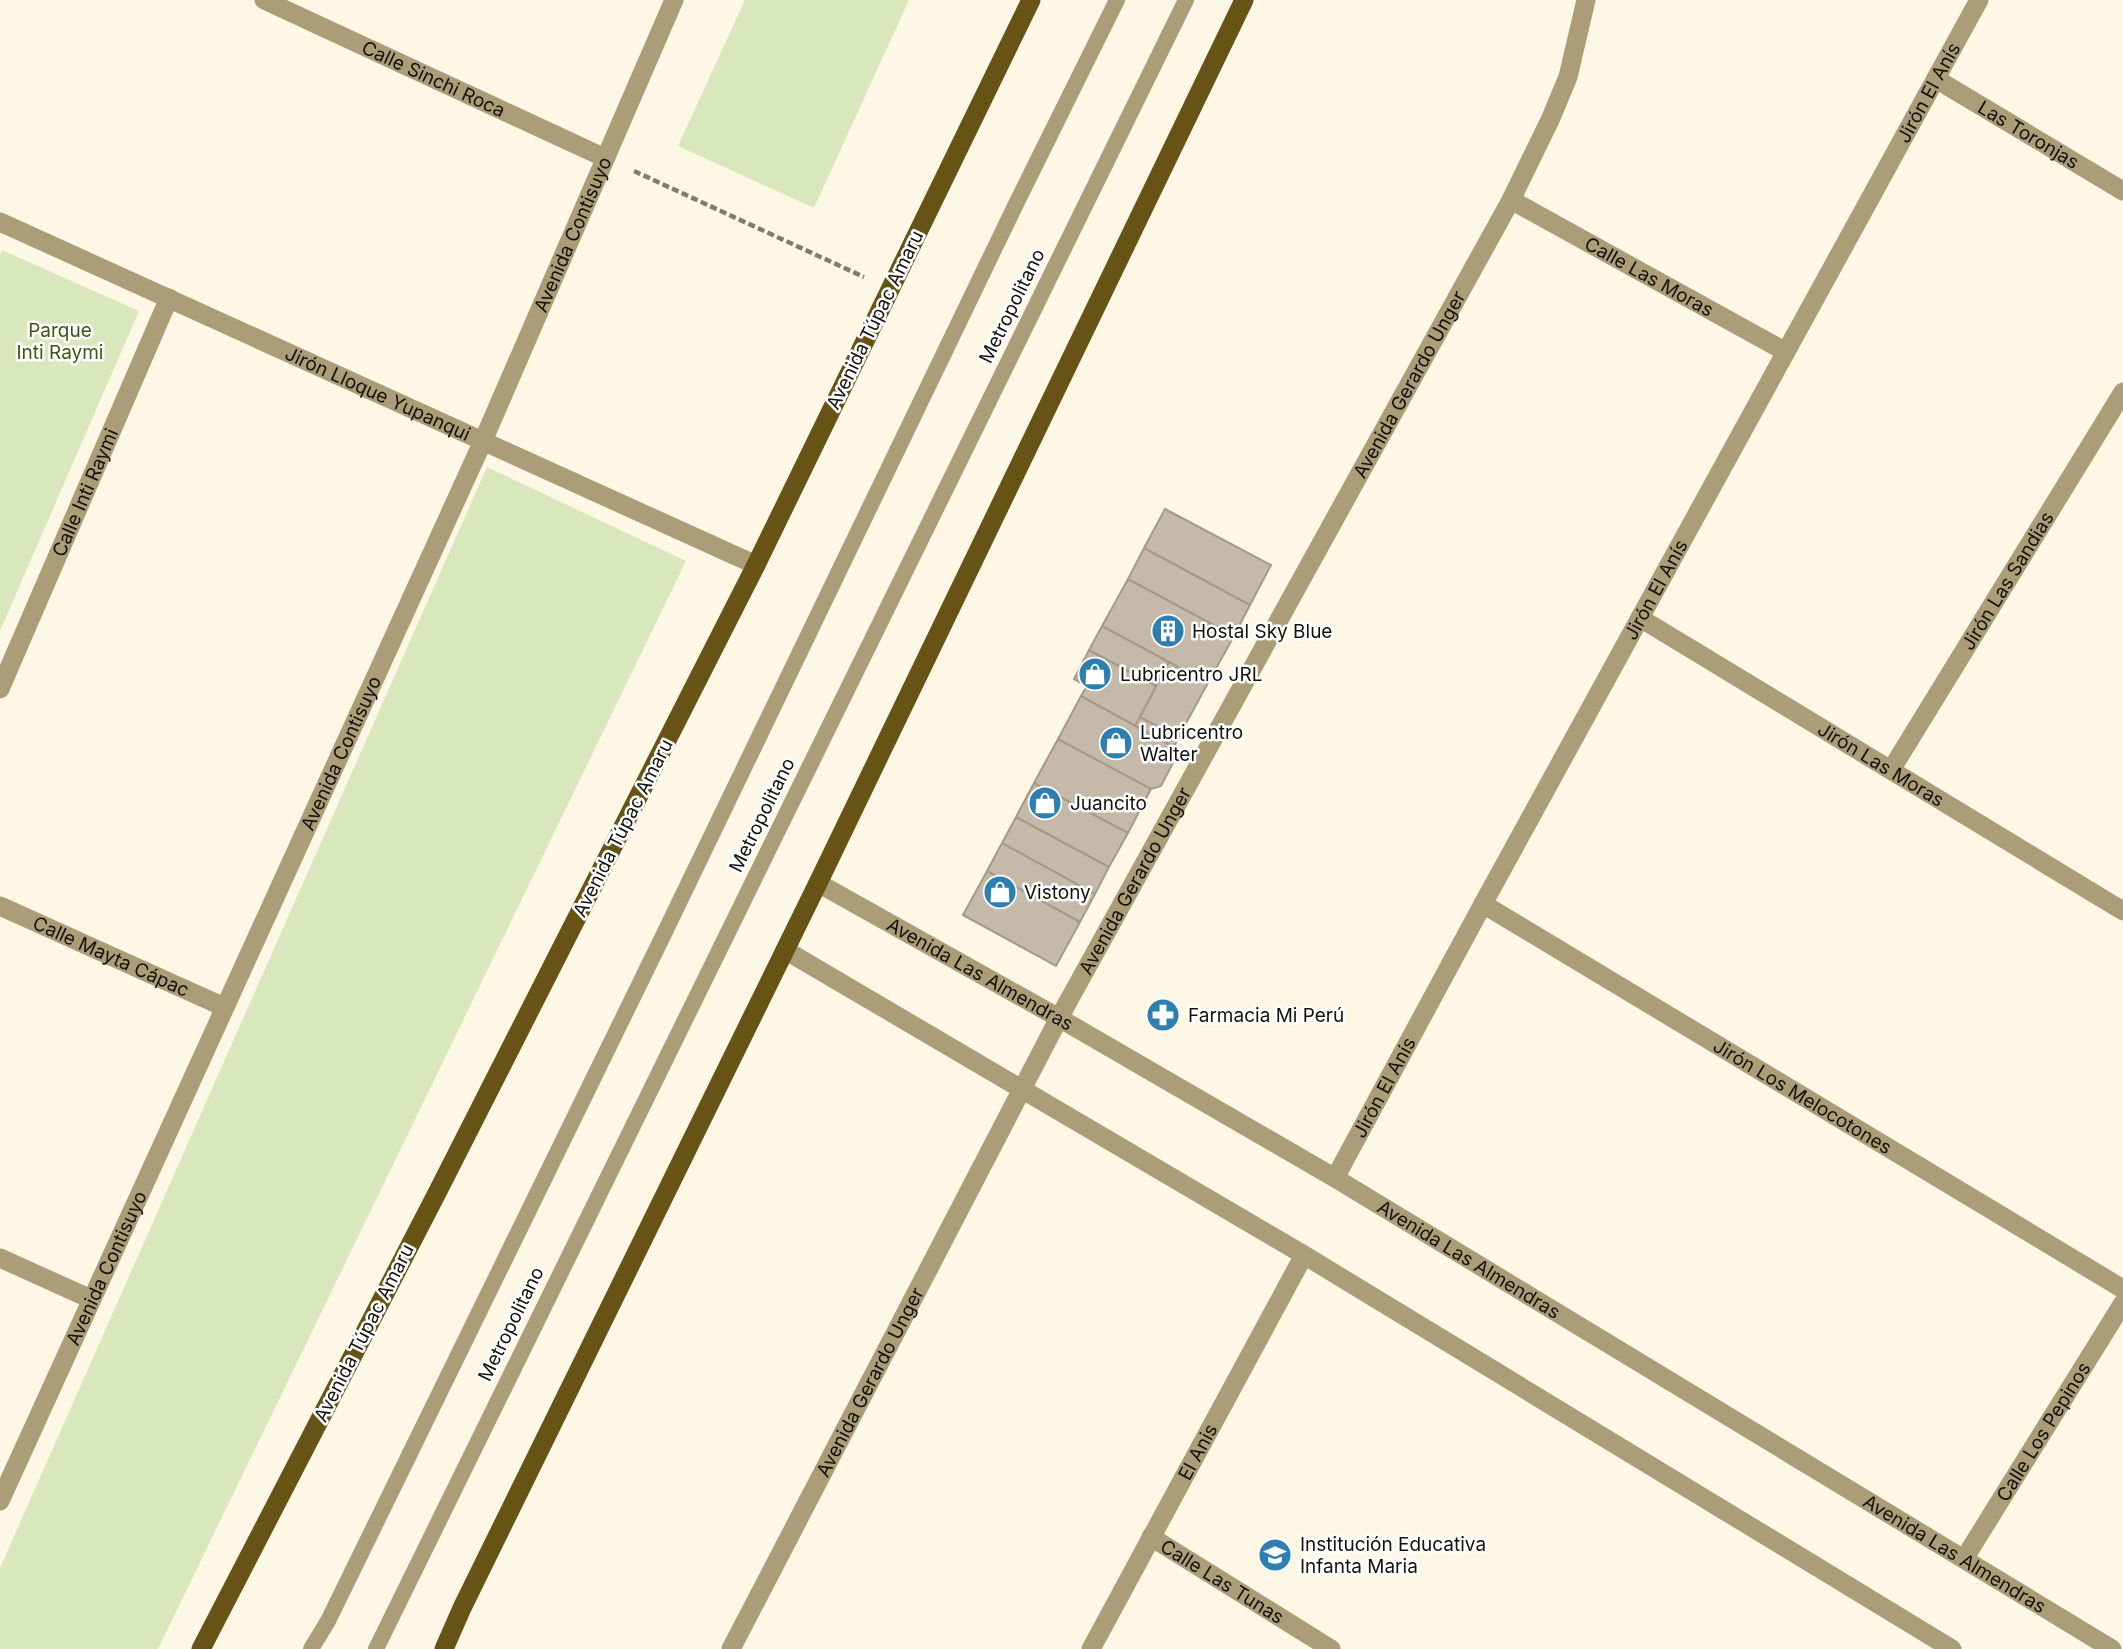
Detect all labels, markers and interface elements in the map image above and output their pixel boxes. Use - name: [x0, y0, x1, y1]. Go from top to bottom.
- street label: Calle Sinchi Roca: [358, 36, 509, 122]
- street label: Jirón El Anís: [1892, 38, 1965, 147]
- street label: Las Toronjas: [1974, 95, 2083, 174]
- street label: Avenida Contisuyo: [529, 153, 616, 316]
- street label: Avenida Túpac Amaru: [822, 227, 928, 413]
- street label: Calle Las Moras: [1581, 232, 1718, 321]
- street label: Metropolitano: [974, 245, 1050, 367]
- street label: Avenida Gerardo Unger: [1348, 287, 1470, 482]
- park label: Parque Inti Raymi: [17, 319, 103, 364]
- street label: Jirón Lloque Yupanqui: [282, 341, 474, 445]
- street label: Calle Inti Raymi: [47, 425, 123, 560]
- street label: Jirón Las Sandias: [1956, 507, 2058, 654]
- street label: Jirón El Anís: [1619, 536, 1692, 644]
- building icon: Hostal Sky Blue: [1149, 612, 1187, 650]
- place label: Hostal Sky Blue: [1192, 620, 1332, 643]
- shop icon: Lubricentro JRL: [1076, 655, 1114, 693]
- place label: Lubricentro JRL: [1120, 663, 1262, 686]
- street label: Avenida Contisuyo: [296, 672, 386, 834]
- street label: Jirón Las Moras: [1814, 717, 1948, 811]
- place label: Lubricentro Walter: [1140, 721, 1243, 766]
- shop icon: Lubricentro Walter: [1097, 724, 1135, 762]
- street label: Avenida Túpac Amaru: [568, 735, 678, 921]
- street label: Metropolitano: [724, 754, 800, 876]
- street label: Avenida Gerardo Unger: [1074, 783, 1196, 978]
- shop icon: Juancito: [1026, 784, 1064, 822]
- place label: Juancito: [1070, 792, 1147, 815]
- shop icon: Vistony: [981, 873, 1019, 911]
- place label: Vistony: [1024, 881, 1091, 904]
- street label: Calle Mayta Cápac: [29, 911, 193, 1001]
- street label: Avenida Las Almendras: [883, 913, 1077, 1035]
- pharmacy icon: Farmacia Mi Perú: [1144, 996, 1182, 1034]
- place label: Farmacia Mi Perú: [1188, 1004, 1344, 1027]
- street label: Jirón El Anís: [1348, 1033, 1420, 1142]
- street label: Jirón Los Melocotones: [1709, 1034, 1896, 1159]
- street label: Avenida Contisuyo: [61, 1187, 151, 1349]
- street label: Avenida Las Almendras: [1373, 1195, 1565, 1323]
- street label: Avenida Túpac Amaru: [309, 1240, 419, 1426]
- street label: Metropolitano: [473, 1263, 549, 1385]
- street label: Avenida Gerardo Unger: [811, 1283, 929, 1481]
- street label: Calle Los Pepinos: [1991, 1358, 2095, 1506]
- street label: El Anis: [1173, 1420, 1222, 1484]
- street label: Avenida Las Almendras: [1859, 1490, 2050, 1618]
- place label: Institución Educativa Infanta Maria: [1300, 1533, 1486, 1578]
- street label: Calle Las Tunas: [1156, 1534, 1288, 1628]
- school or university icon: Institución Educativa Infanta Maria: [1256, 1536, 1294, 1574]

